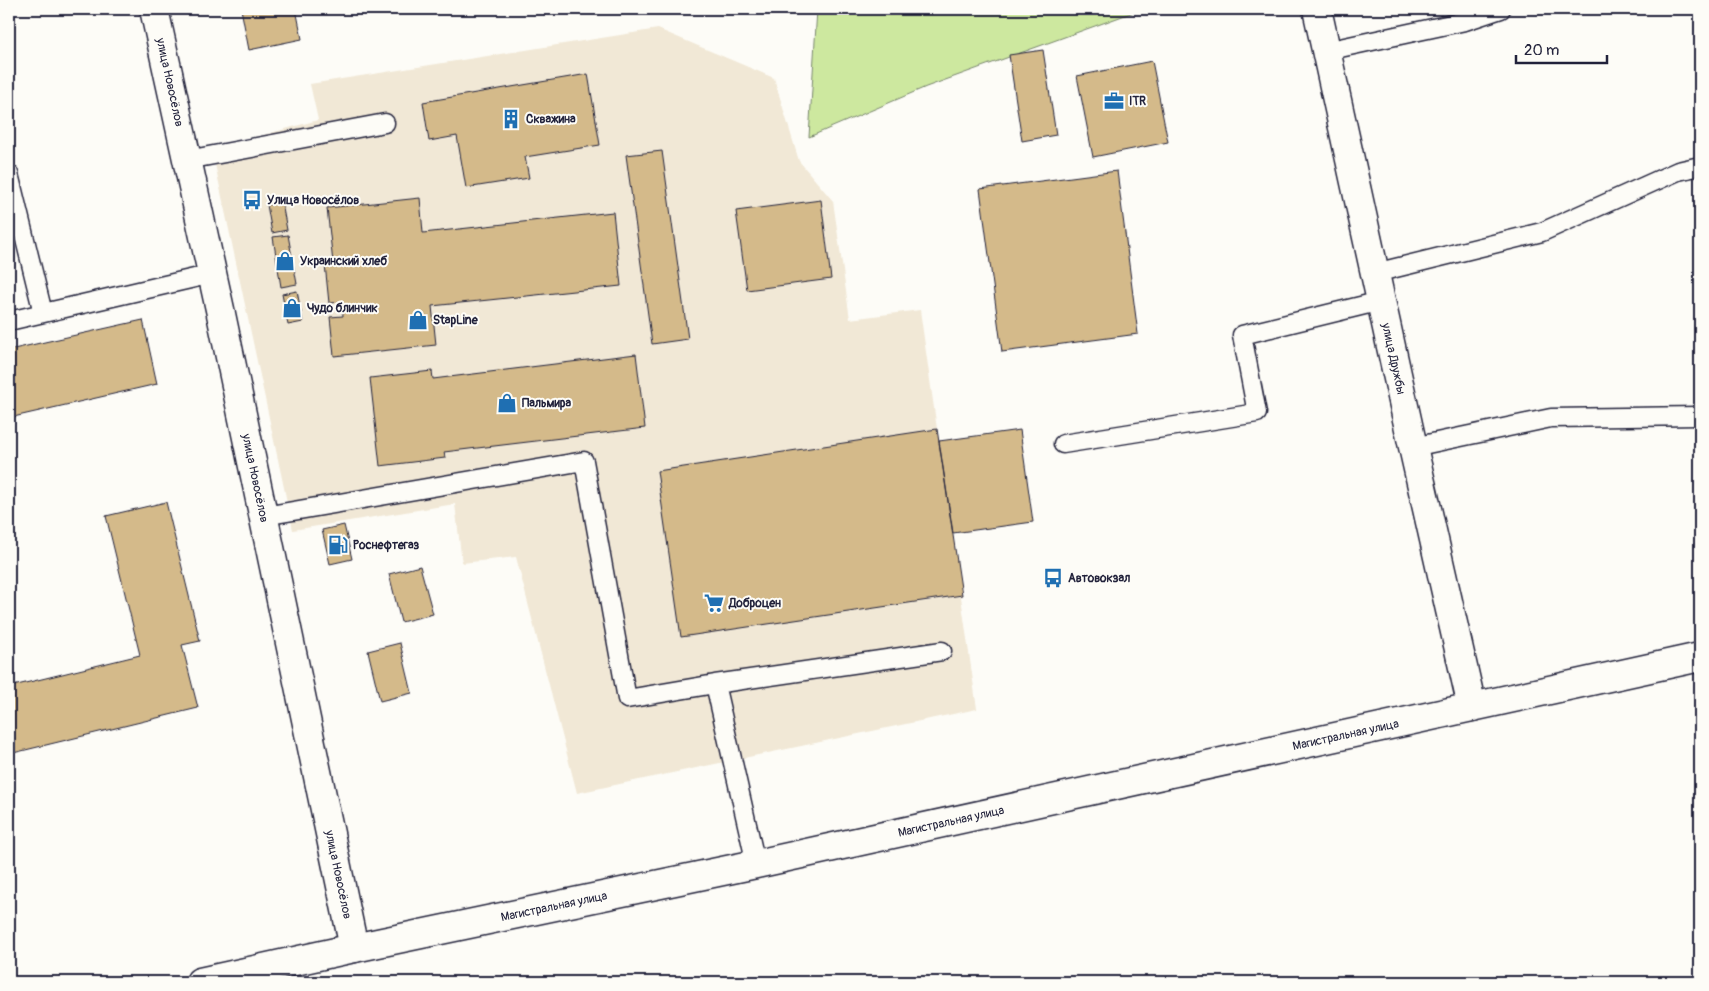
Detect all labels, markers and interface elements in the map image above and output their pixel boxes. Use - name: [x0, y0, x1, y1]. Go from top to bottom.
- scale bar: [1516, 32, 1608, 64]
- street label: улица Новосёлов: [152, 36, 187, 128]
- text: 20 m: [1524, 41, 1559, 60]
- office icon: ITR: [1103, 90, 1125, 112]
- place label: ITR: [1129, 94, 1146, 109]
- building icon: Скважина: [500, 108, 522, 130]
- place label: Скважина: [526, 112, 576, 127]
- bus stop icon: Улица Новосёлов: [241, 189, 263, 211]
- place label: Улица Новосёлов: [267, 193, 359, 208]
- shop icon: Украинский хлеб: [274, 250, 296, 272]
- place label: Украинский хлеб: [300, 254, 387, 269]
- shop icon: Чудо блинчик: [281, 297, 303, 319]
- place label: Чудо блинчик: [307, 301, 379, 316]
- shop icon: StapLine: [407, 309, 429, 331]
- place label: StapLine: [433, 313, 479, 328]
- street label: улица Дружбы: [1378, 321, 1408, 396]
- shop icon: Пальмира: [496, 392, 518, 414]
- place label: Пальмира: [522, 396, 572, 411]
- street label: улица Новосёлов: [238, 432, 272, 524]
- fuel station icon: Роснефтегаз: [327, 534, 349, 556]
- place label: Роснефтегаз: [353, 538, 419, 553]
- bus stop icon: Автовокзал: [1042, 567, 1064, 589]
- place label: Автовокзал: [1068, 571, 1130, 586]
- supermarket icon: Доброцен: [703, 592, 725, 614]
- place label: Доброцен: [728, 596, 781, 611]
- street label: Магистральная улица: [1291, 716, 1401, 754]
- street label: Магистральная улица: [897, 803, 1006, 841]
- street label: улица Новосёлов: [321, 828, 355, 920]
- street label: Магистральная улица: [499, 888, 609, 925]

